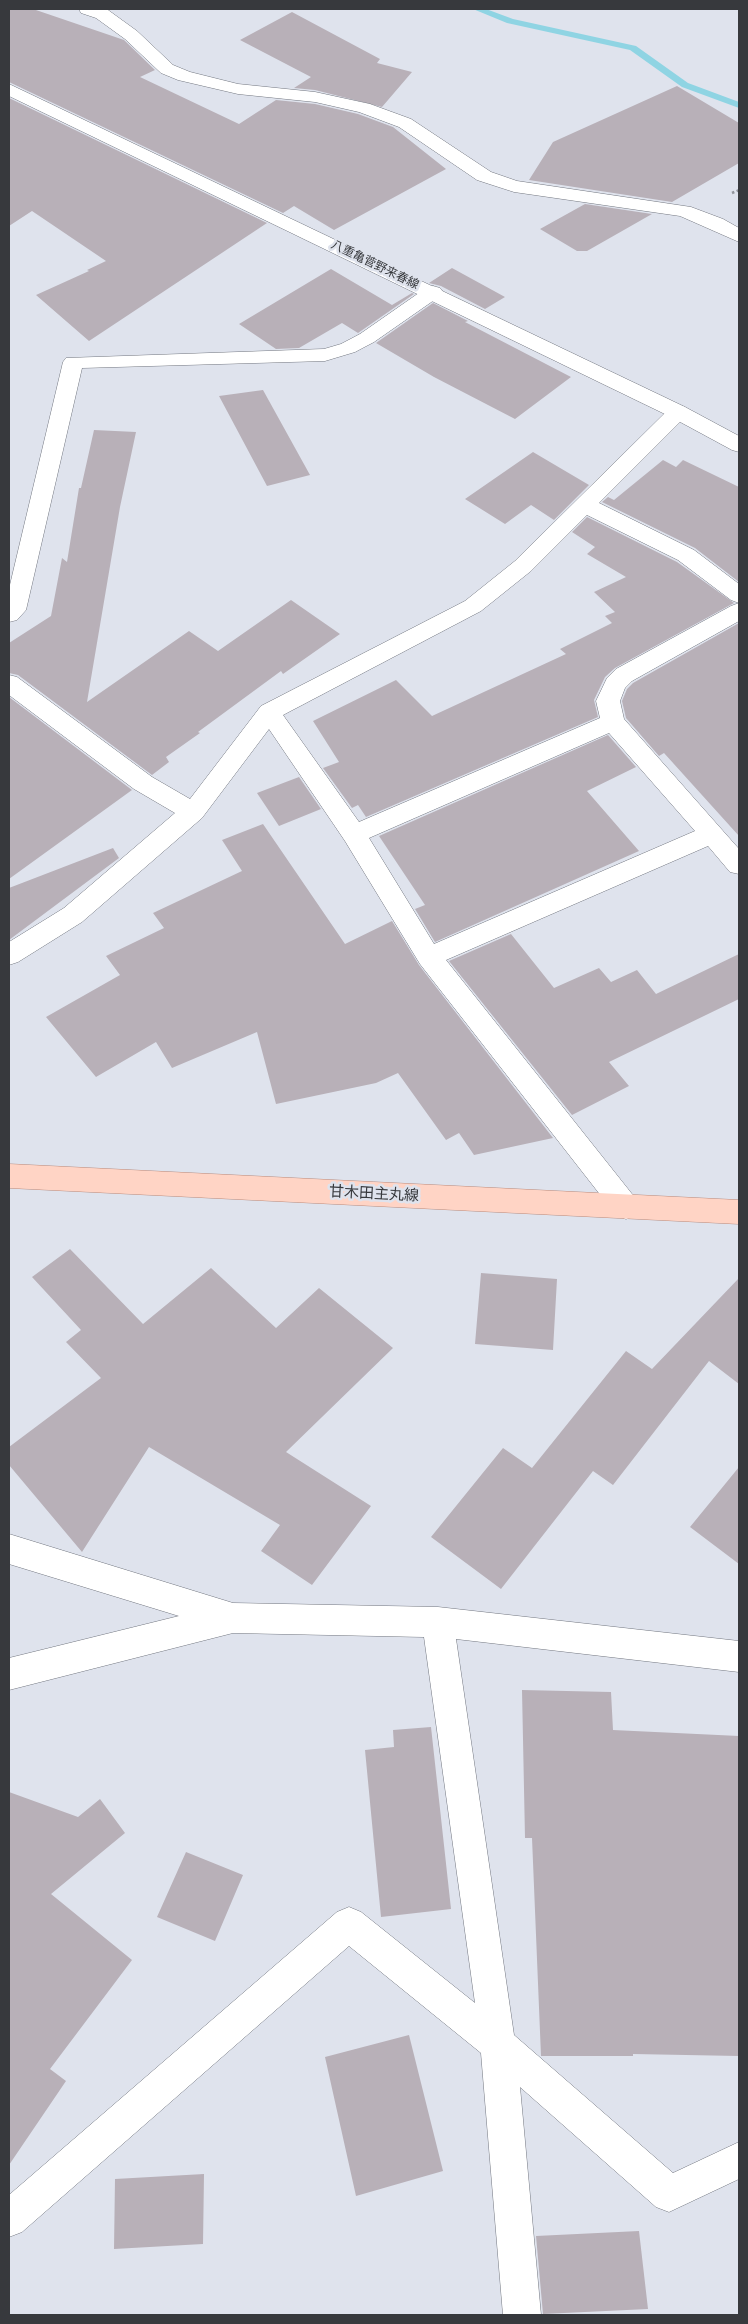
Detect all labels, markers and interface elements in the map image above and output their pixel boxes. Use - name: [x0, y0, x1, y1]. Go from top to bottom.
- street label: 八重亀菅野来春線: [329, 237, 421, 293]
- street label: 甘木田主丸線: [329, 1183, 419, 1205]

